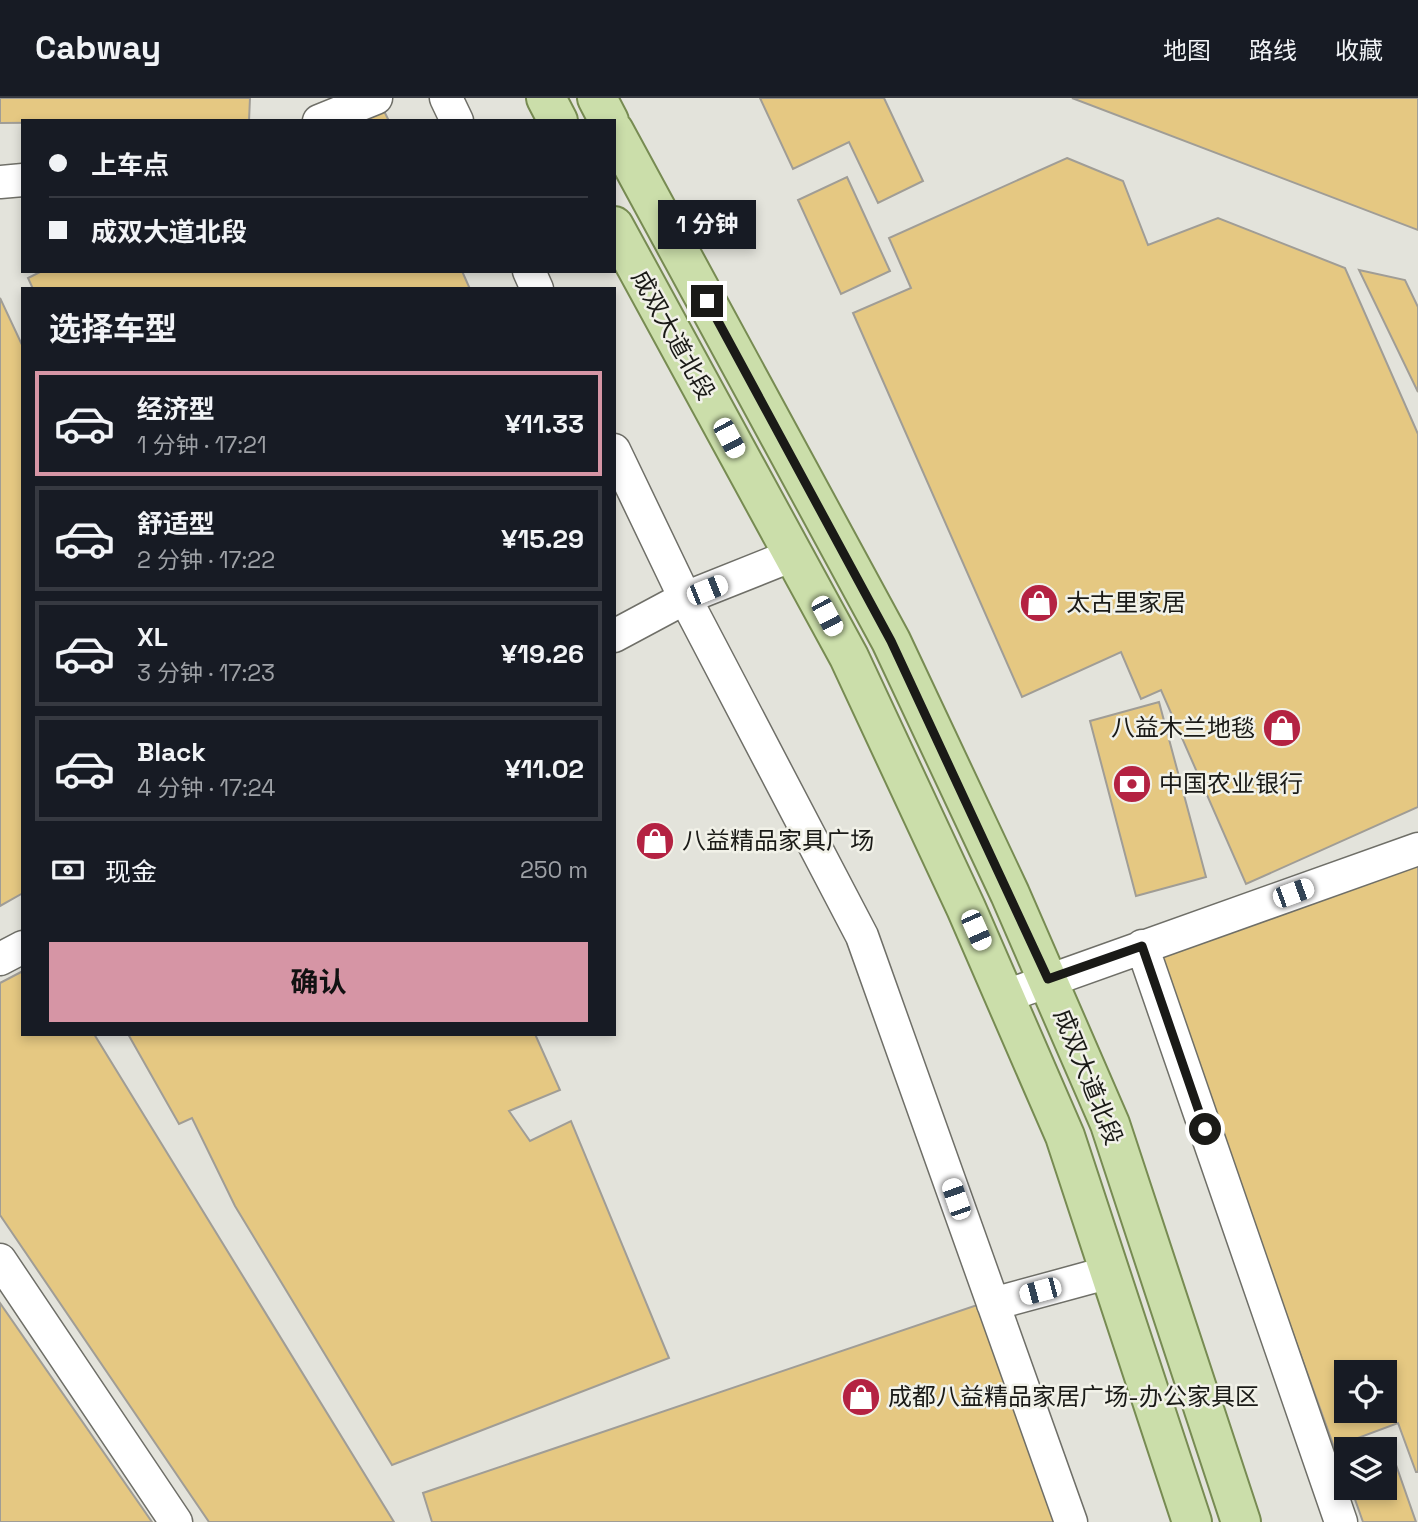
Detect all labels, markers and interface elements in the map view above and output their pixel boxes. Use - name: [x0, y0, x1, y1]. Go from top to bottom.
- text: Cabway: [35, 27, 161, 69]
- text: 地图: [1163, 35, 1211, 66]
- text: 路线: [1249, 35, 1297, 66]
- text: 收藏: [1335, 35, 1383, 66]
- text: 上车点: [91, 148, 169, 182]
- callout: 1 分钟: [658, 200, 756, 248]
- text: 1 分钟: [676, 209, 738, 239]
- text: 成双大道北段: [91, 215, 247, 249]
- street label: 成双大道北段: [625, 264, 722, 405]
- route end: [691, 285, 723, 317]
- text: 选择车型: [49, 309, 177, 349]
- icon: car: [53, 392, 116, 455]
- text: 经济型: [137, 392, 215, 426]
- text: ¥11.33: [505, 407, 584, 441]
- car: [710, 415, 749, 461]
- text: 1 分钟 · 17:21: [137, 430, 267, 460]
- icon: car: [53, 507, 116, 570]
- text: 舒适型: [137, 507, 215, 541]
- text: ¥15.29: [501, 522, 584, 556]
- text: 2 分钟 · 17:22: [137, 545, 275, 575]
- car: [684, 572, 731, 608]
- shop icon: 太古里家居: [1018, 582, 1060, 624]
- place label: 太古里家居: [1066, 587, 1186, 618]
- car: [808, 593, 847, 639]
- text: XL: [137, 620, 168, 654]
- icon: car: [53, 622, 116, 685]
- text: ¥19.26: [501, 637, 584, 671]
- text: 3 分钟 · 17:23: [137, 658, 275, 688]
- shop icon: 八益木兰地毯: [1261, 707, 1303, 749]
- place label: 八益木兰地毯: [1111, 712, 1255, 743]
- text: Black: [137, 735, 206, 769]
- icon: car: [53, 737, 116, 800]
- text: ¥11.02: [505, 752, 584, 786]
- bank icon: 中国农业银行: [1111, 763, 1153, 805]
- place label: 中国农业银行: [1159, 768, 1303, 799]
- text: 4 分钟 · 17:24: [137, 773, 275, 803]
- shop icon: 八益精品家具广场: [634, 820, 676, 862]
- place label: 八益精品家具广场: [682, 825, 874, 856]
- icon: cash: [49, 851, 87, 889]
- text: 现金: [105, 855, 157, 889]
- text: 250 m: [520, 855, 588, 885]
- car: [1270, 876, 1317, 910]
- car: [958, 907, 995, 953]
- button: 确认: [49, 942, 588, 1022]
- street label: 成双大道北段: [1047, 1004, 1130, 1149]
- route start: [1189, 1113, 1221, 1145]
- car: [940, 1176, 973, 1222]
- car: [1017, 1275, 1064, 1307]
- map controls: [1334, 1360, 1397, 1500]
- button: locate: [1334, 1360, 1397, 1423]
- shop icon: 成都八益精品家居广场-办公家具区: [840, 1376, 882, 1418]
- place label: 成都八益精品家居广场-办公家具区: [888, 1381, 1259, 1412]
- button: layers: [1334, 1437, 1397, 1500]

